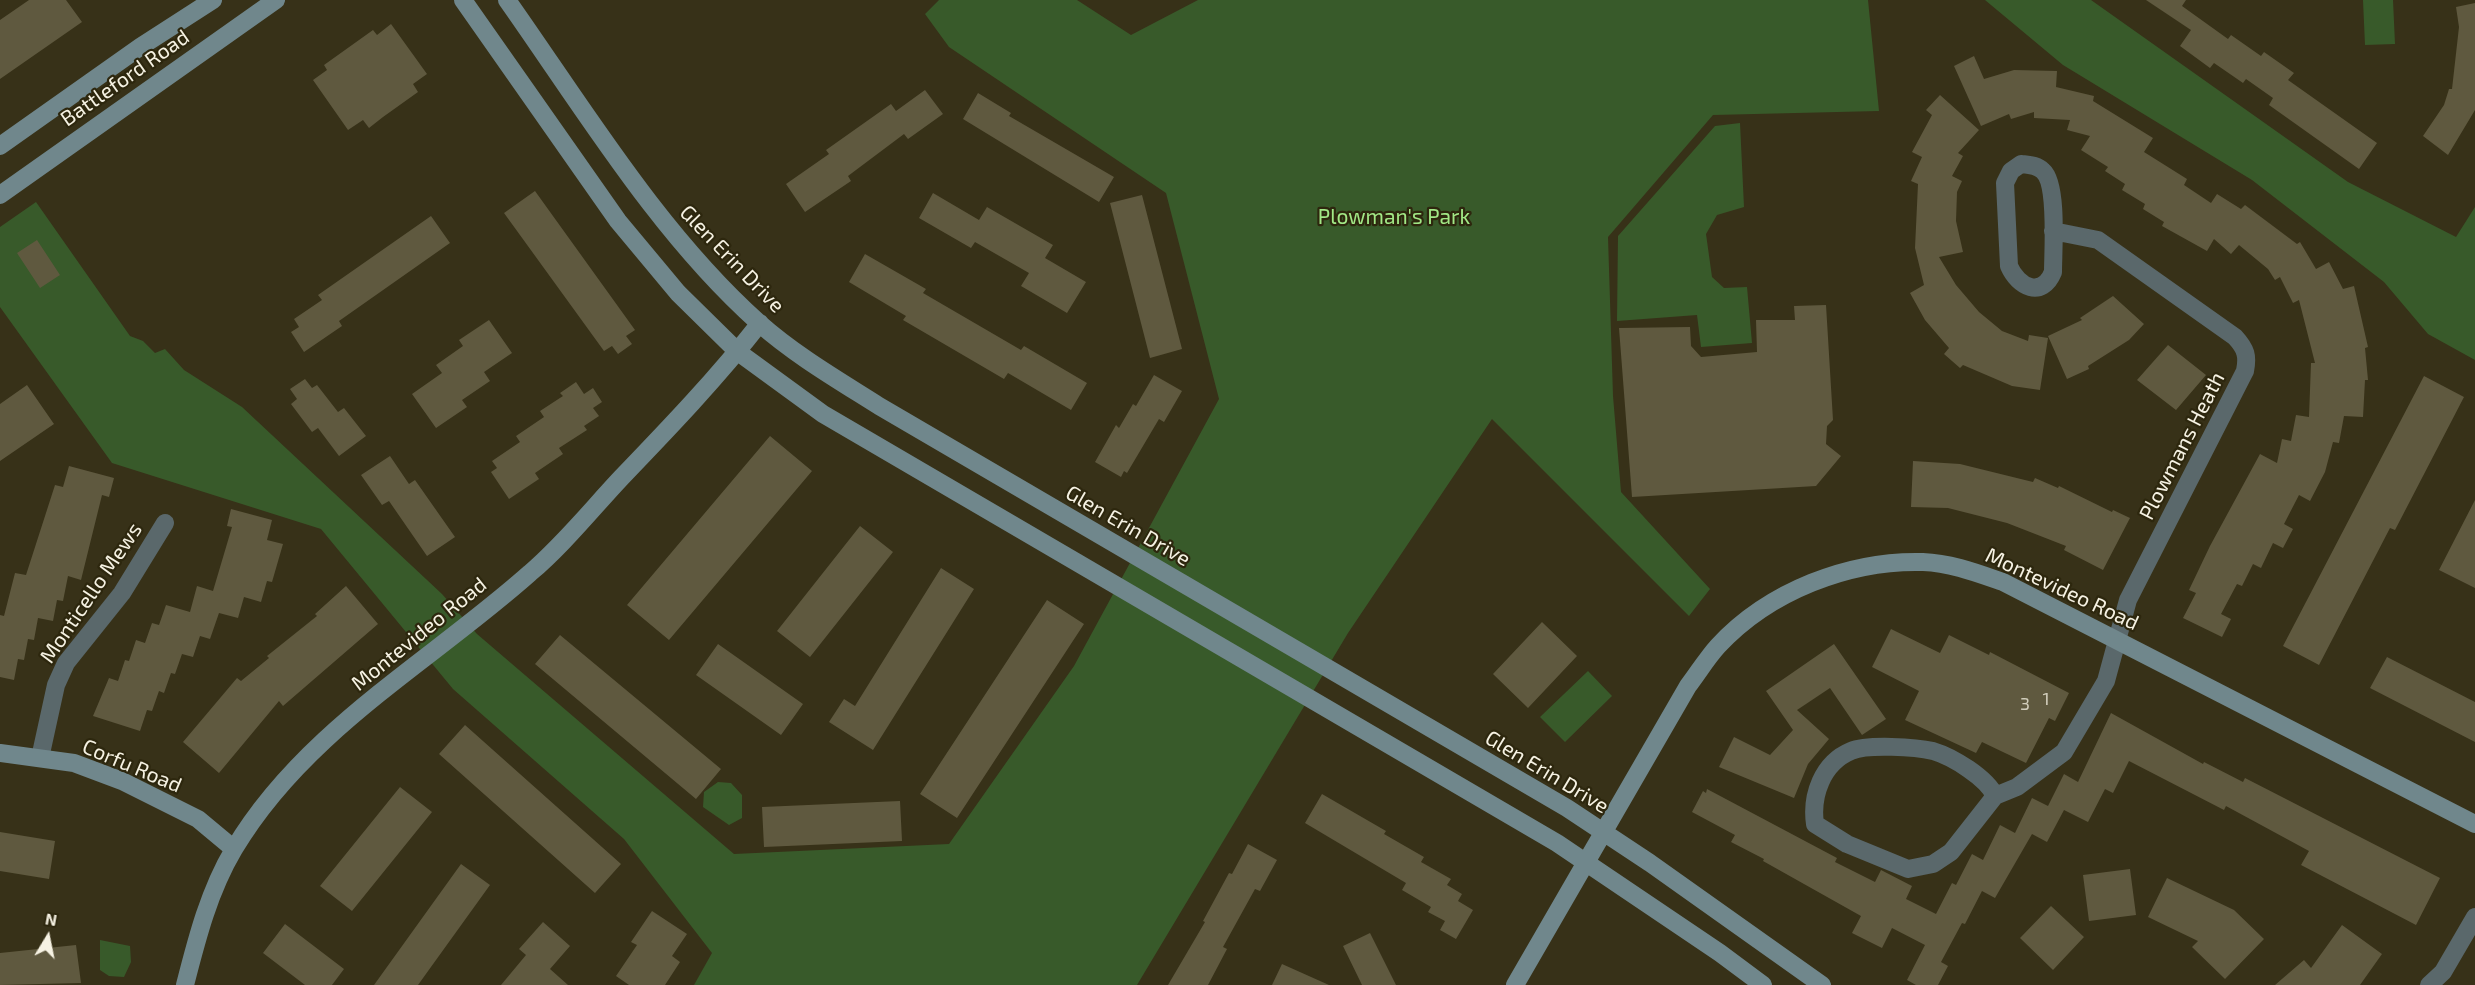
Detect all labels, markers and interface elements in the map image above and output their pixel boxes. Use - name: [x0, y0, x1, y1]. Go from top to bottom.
- street label: Battleford Road: [56, 24, 194, 132]
- street label: Glen Erin Drive: [674, 200, 790, 318]
- park label: Plowman's Park: [1318, 204, 1470, 230]
- street label: Plowmans Heath: [2134, 368, 2230, 524]
- street label: Glen Erin Drive: [1061, 480, 1195, 572]
- street label: Monticello Mews: [35, 518, 147, 668]
- street label: Montevideo Road: [1981, 542, 2143, 636]
- street label: Montevideo Road: [346, 572, 492, 696]
- house number: 1: [2042, 688, 2050, 710]
- house number: 3: [2020, 693, 2030, 715]
- street label: Glen Erin Drive: [1481, 725, 1613, 819]
- street label: Corfu Road: [79, 734, 185, 798]
- north arrow: [18, 907, 78, 967]
- text: N: [44, 908, 59, 929]

